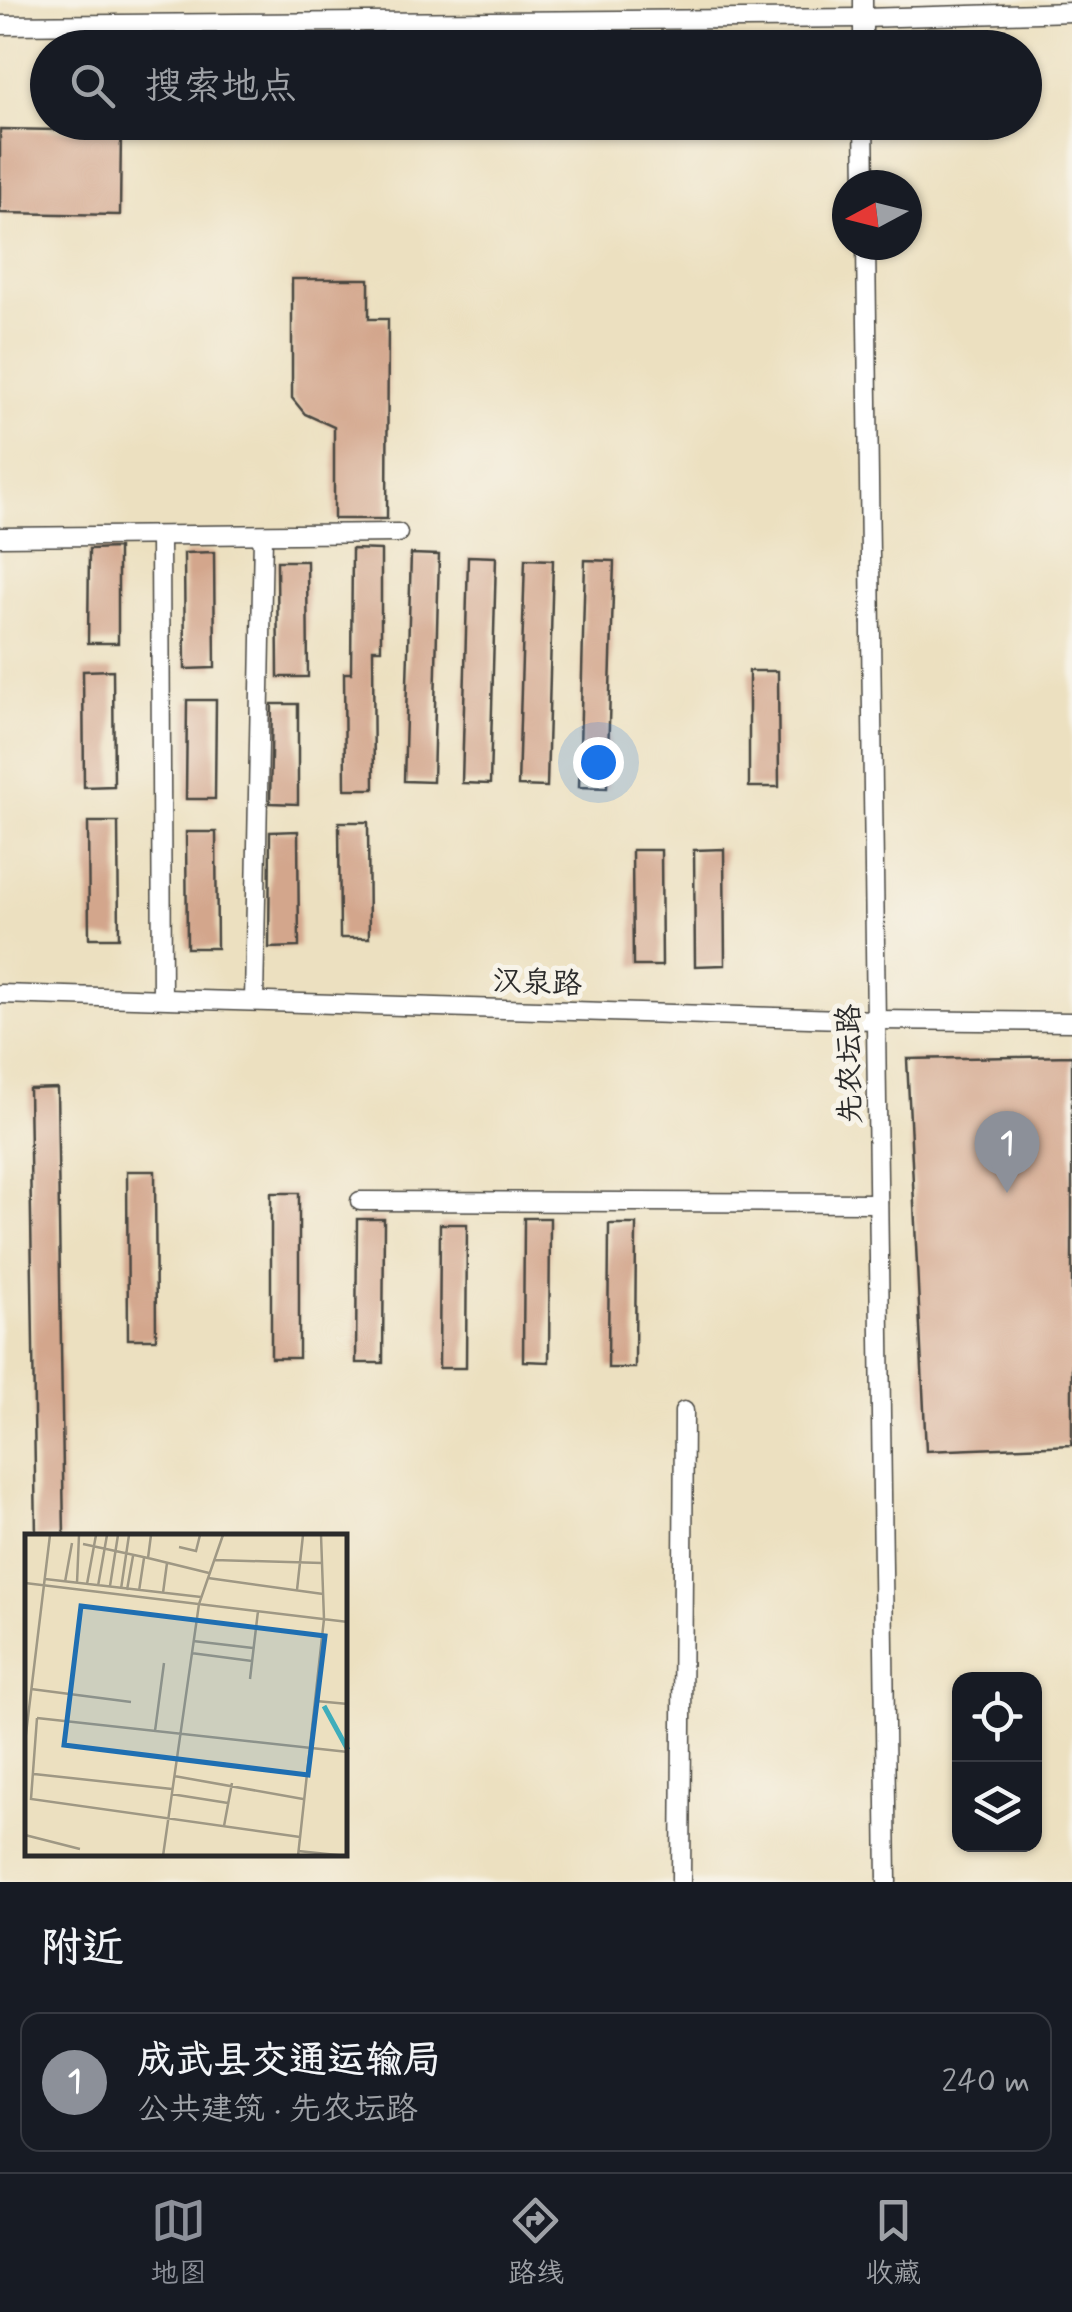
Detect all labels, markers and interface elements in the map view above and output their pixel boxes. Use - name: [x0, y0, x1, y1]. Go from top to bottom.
- search box: [30, 30, 1042, 140]
- icon: search: [65, 58, 120, 113]
- text: 搜索地点: [145, 63, 297, 112]
- north arrow: [832, 170, 922, 260]
- your location: [573, 737, 624, 788]
- street label: 汉泉路: [491, 962, 583, 1005]
- street label: 先农坛路: [830, 1004, 871, 1124]
- pin: 1: [974, 1110, 1040, 1193]
- inset map: [25, 1534, 348, 1857]
- map controls: [952, 1672, 1042, 1852]
- button: locate: [952, 1672, 1042, 1762]
- button: layers: [952, 1762, 1042, 1852]
- text: 附近: [40, 1922, 124, 1977]
- text: 成武县交通运输局: [137, 2037, 441, 2086]
- text: 1: [67, 2061, 82, 2103]
- text: 240 m: [942, 2061, 1030, 2103]
- text: 公共建筑 · 先农坛路: [137, 2089, 418, 2131]
- tab: 地图: [151, 2193, 207, 2293]
- tab: 路线: [508, 2193, 564, 2293]
- tab: 收藏: [865, 2193, 921, 2293]

